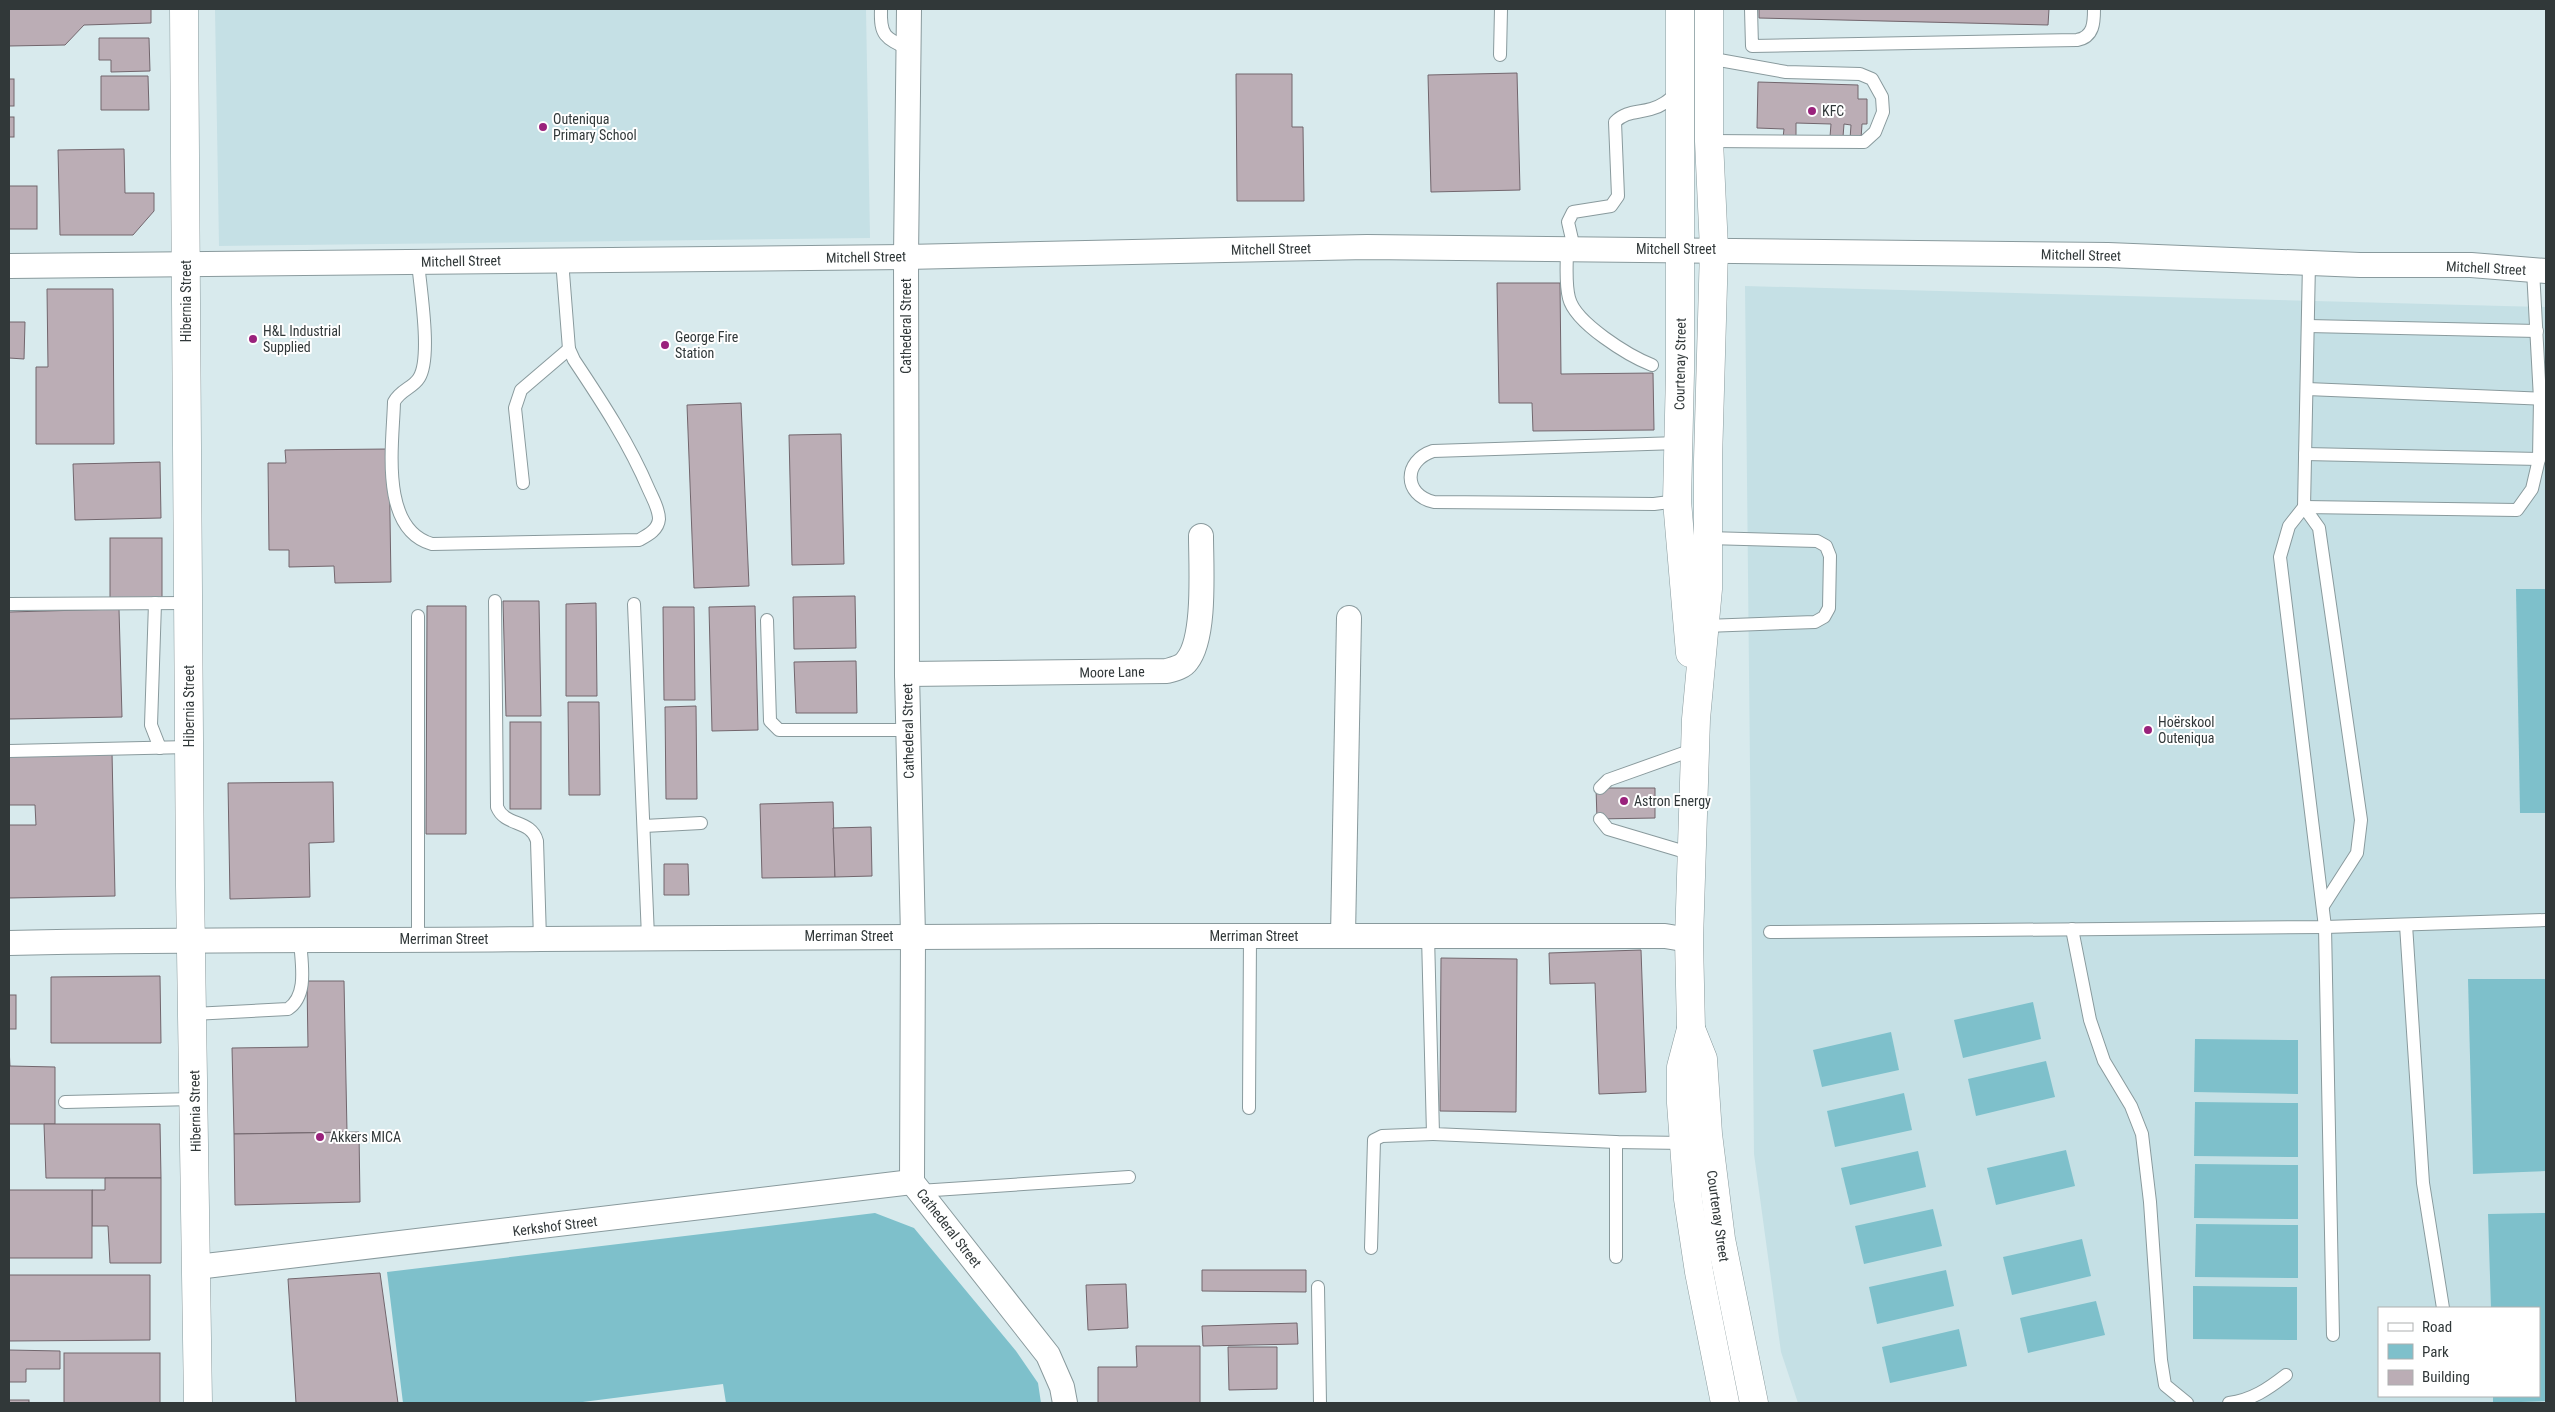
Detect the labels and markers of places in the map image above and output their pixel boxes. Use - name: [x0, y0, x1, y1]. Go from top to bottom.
- place label: KFC: [1822, 103, 1844, 119]
- marker: KFC: [1806, 105, 1818, 117]
- place label: Outeniqua Primary School: [553, 111, 637, 143]
- marker: Outeniqua Primary School: [537, 121, 549, 133]
- place label: H&L Industrial Supplied: [263, 323, 341, 355]
- place label: George Fire Station: [675, 329, 739, 361]
- marker: H&L Industrial Supplied: [247, 333, 259, 345]
- marker: George Fire Station: [659, 339, 671, 351]
- place label: Hoërskool Outeniqua: [2158, 714, 2215, 746]
- marker: Hoërskool Outeniqua: [2142, 724, 2154, 736]
- place label: Astron Energy: [1634, 793, 1711, 809]
- marker: Astron Energy: [1618, 795, 1630, 807]
- place label: Akkers MICA: [330, 1129, 401, 1145]
- marker: Akkers MICA: [314, 1131, 326, 1143]

